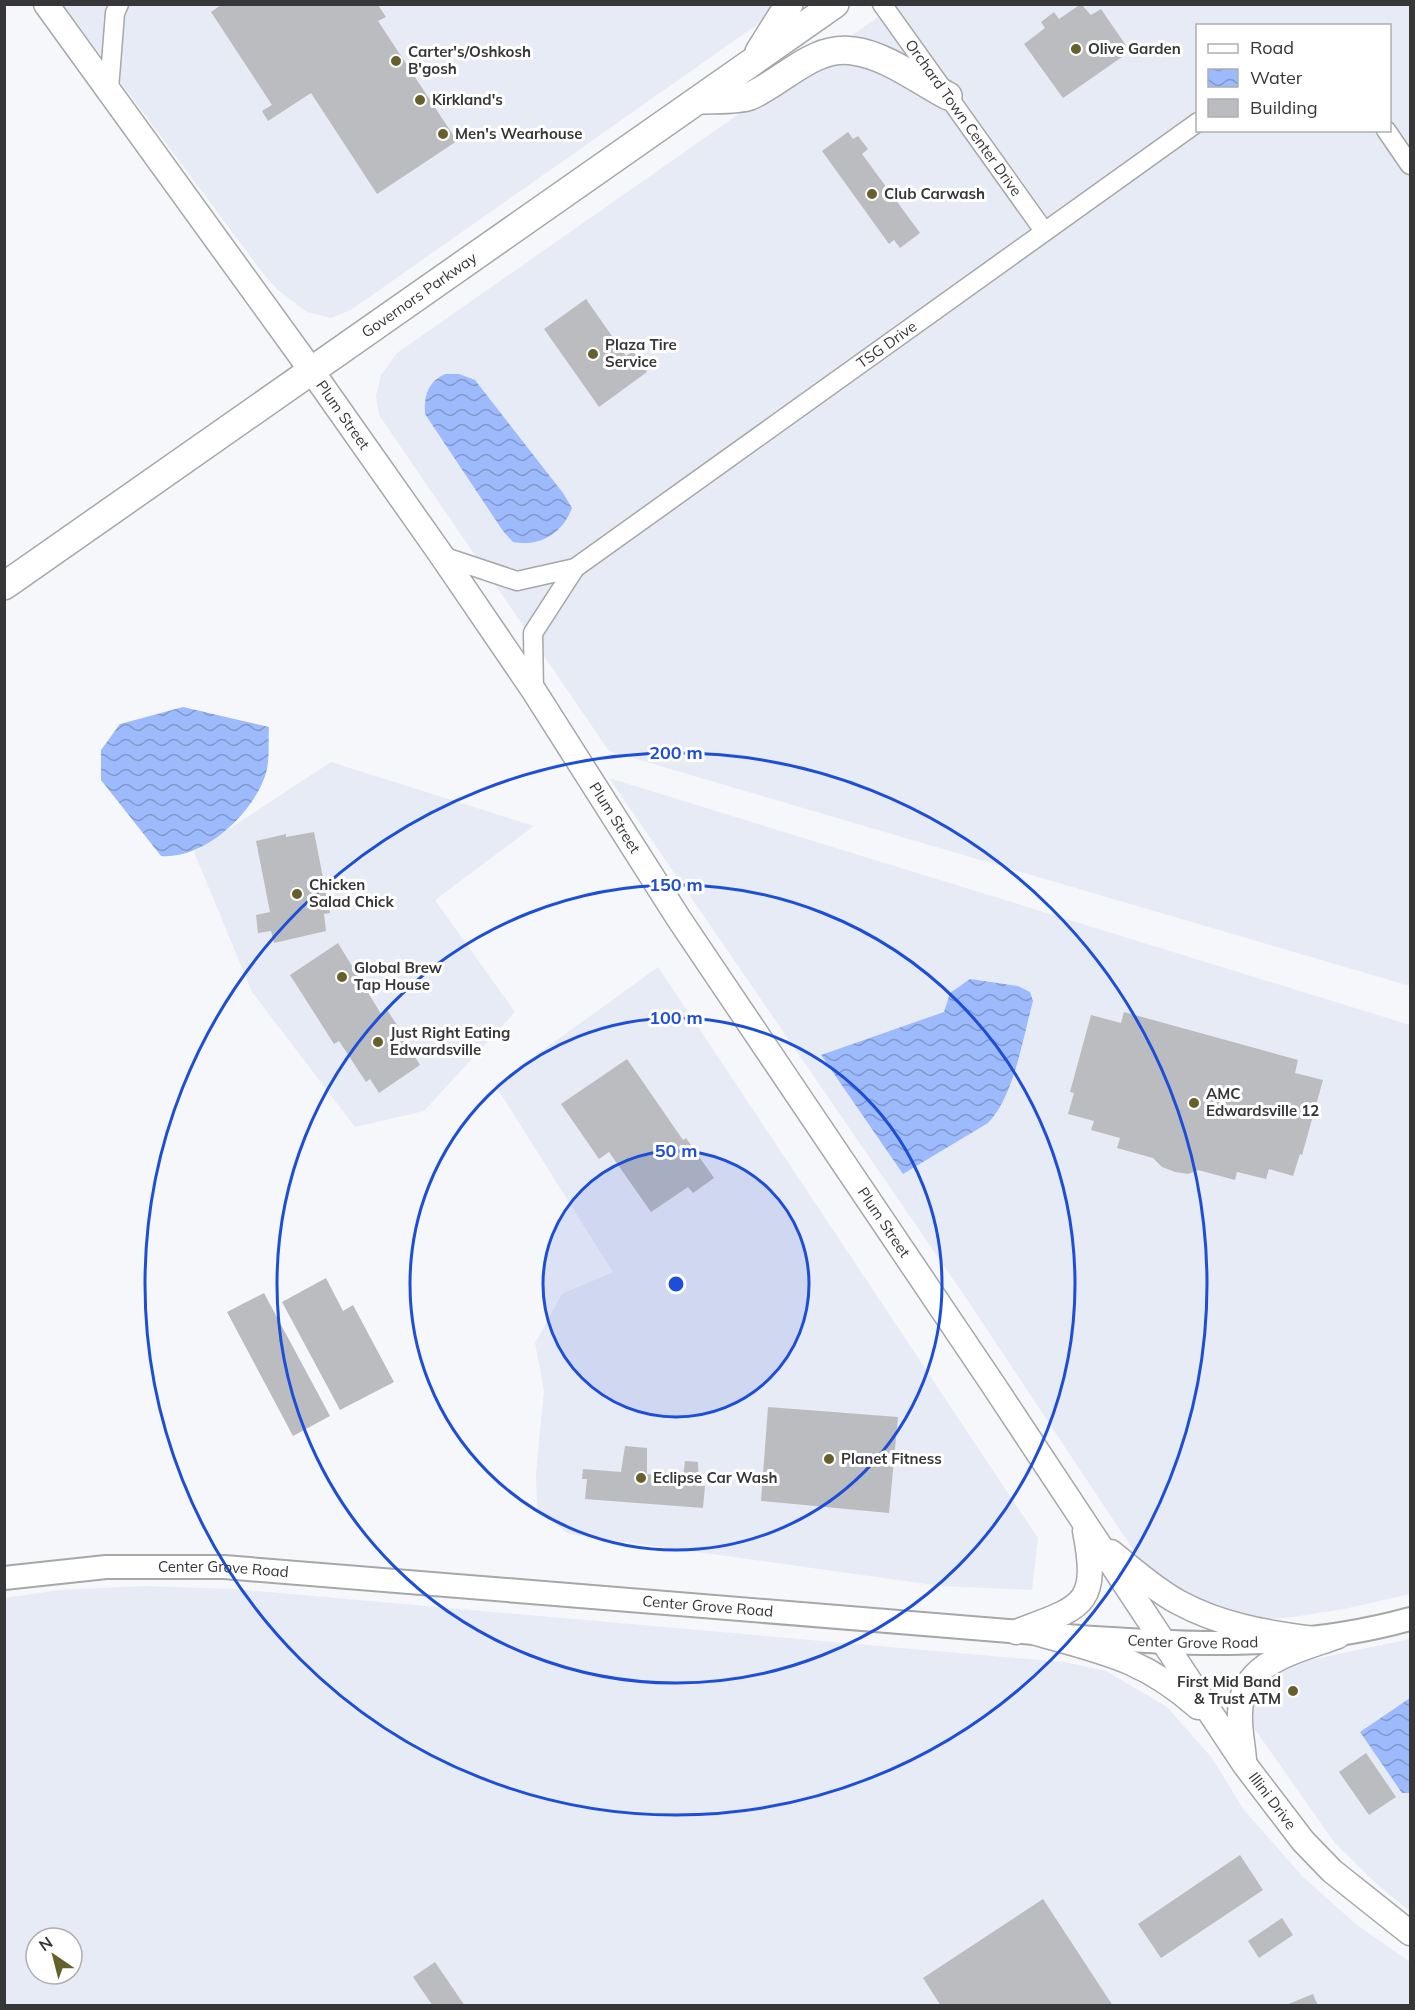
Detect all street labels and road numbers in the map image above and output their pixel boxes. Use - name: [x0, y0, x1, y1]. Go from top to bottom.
- street label: Orchard Town Center Drive: [901, 35, 1026, 200]
- street label: Governors Parkway: [358, 248, 480, 342]
- street label: TSG Drive: [853, 316, 920, 372]
- street label: Plum Street: [312, 376, 374, 453]
- street label: Plum Street: [585, 778, 645, 857]
- street label: Plum Street: [854, 1183, 915, 1261]
- street label: Center Grove Road: [158, 1557, 290, 1581]
- street label: Center Grove Road: [642, 1591, 774, 1621]
- street label: Center Grove Road: [1127, 1630, 1259, 1652]
- street label: Illini Drive: [1245, 1768, 1301, 1833]

